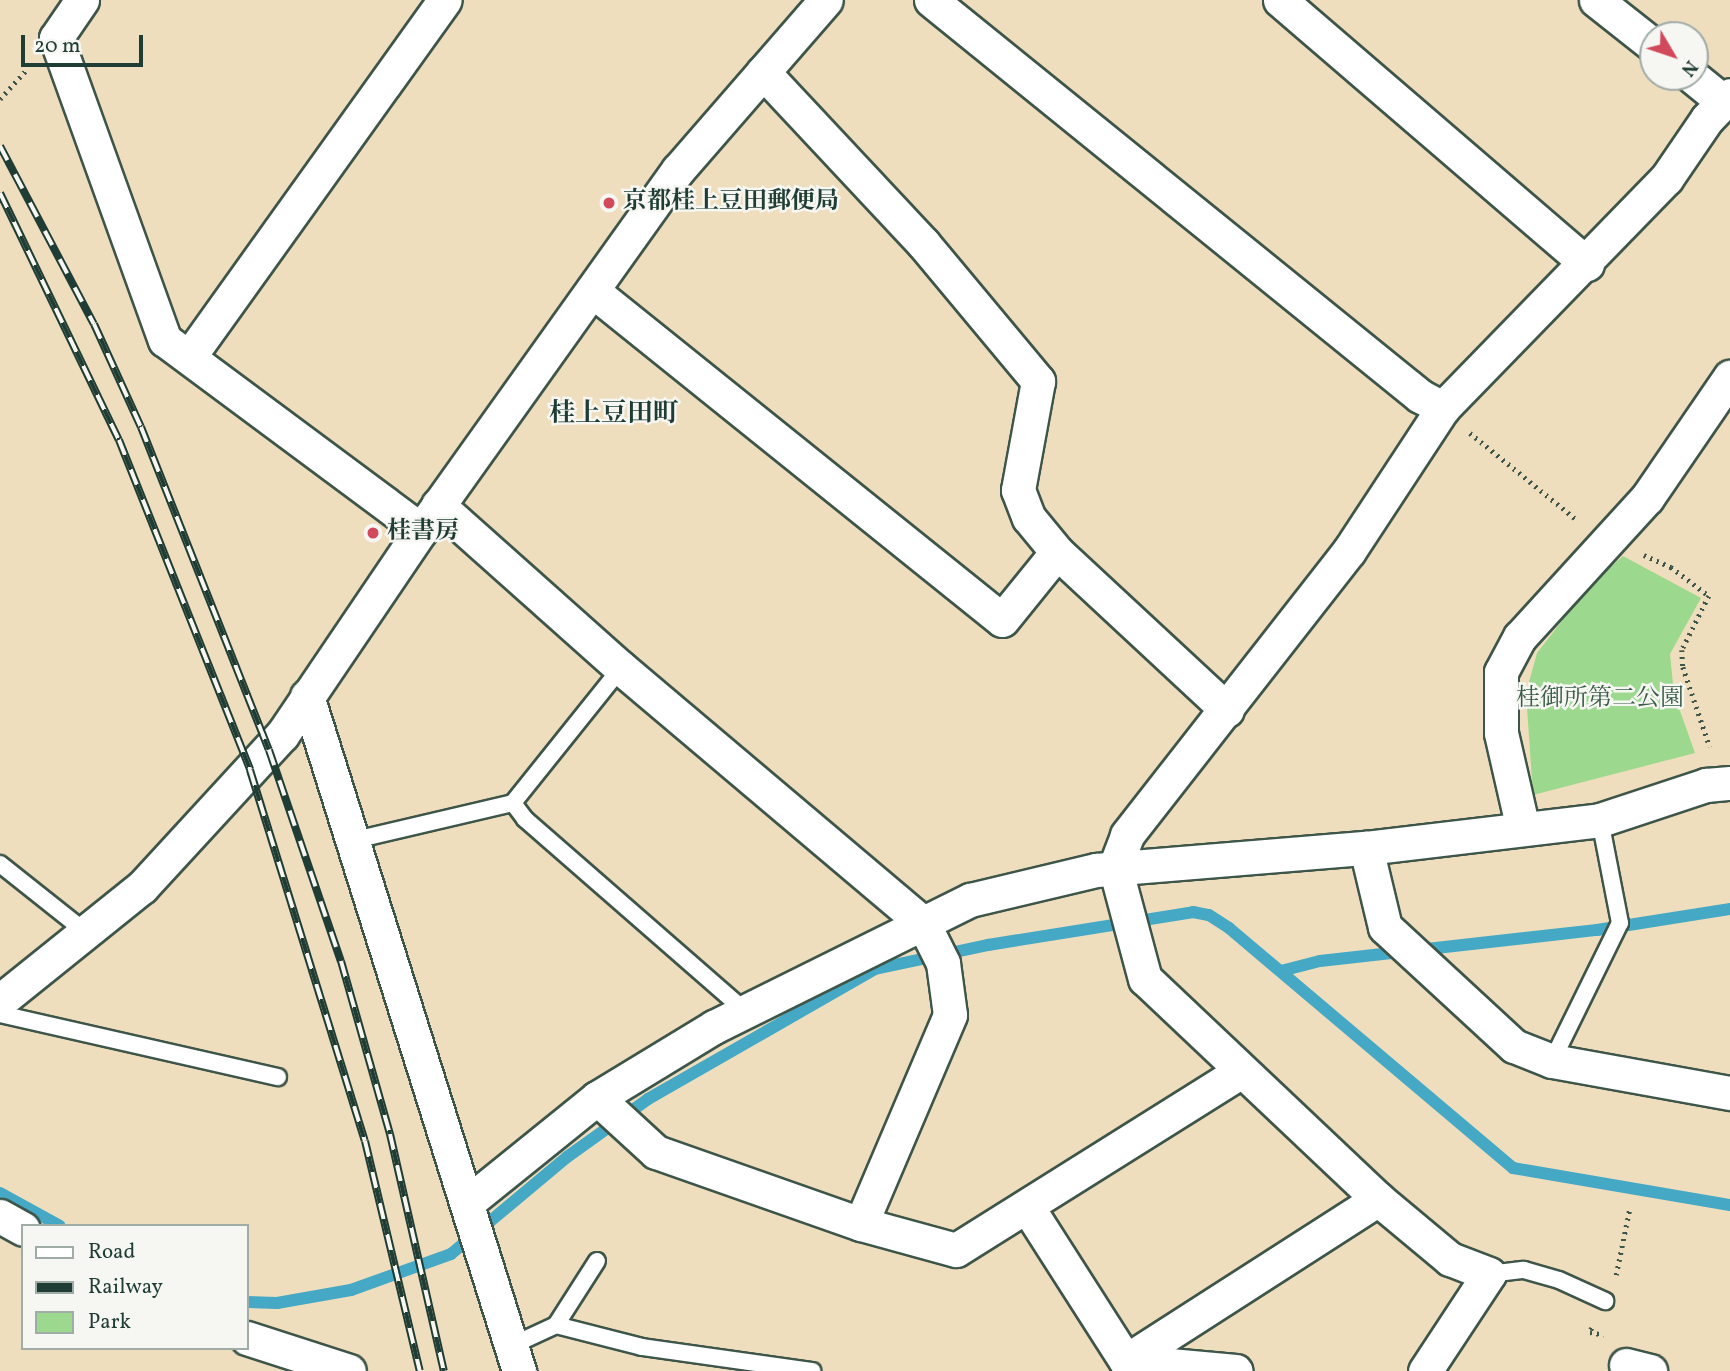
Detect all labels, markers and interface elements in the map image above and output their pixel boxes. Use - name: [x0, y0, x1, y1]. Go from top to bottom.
- scale bar: [24, 21, 147, 65]
- north arrow: [1639, 21, 1709, 91]
- text: 20 m: [34, 32, 80, 61]
- text: N: [1674, 54, 1703, 81]
- place label: 京都桂上豆田郵便局: [623, 189, 839, 217]
- marker: 京都桂上豆田郵便局: [601, 195, 617, 211]
- district label: 桂上豆田町: [549, 399, 679, 431]
- place label: 桂書房: [387, 519, 459, 547]
- marker: 桂書房: [365, 525, 381, 541]
- park label: 桂御所第二公園: [1516, 686, 1684, 714]
- legend: [21, 1224, 248, 1350]
- text: Road: [88, 1238, 135, 1267]
- text: Railway: [88, 1273, 163, 1302]
- text: Park: [88, 1308, 131, 1337]

